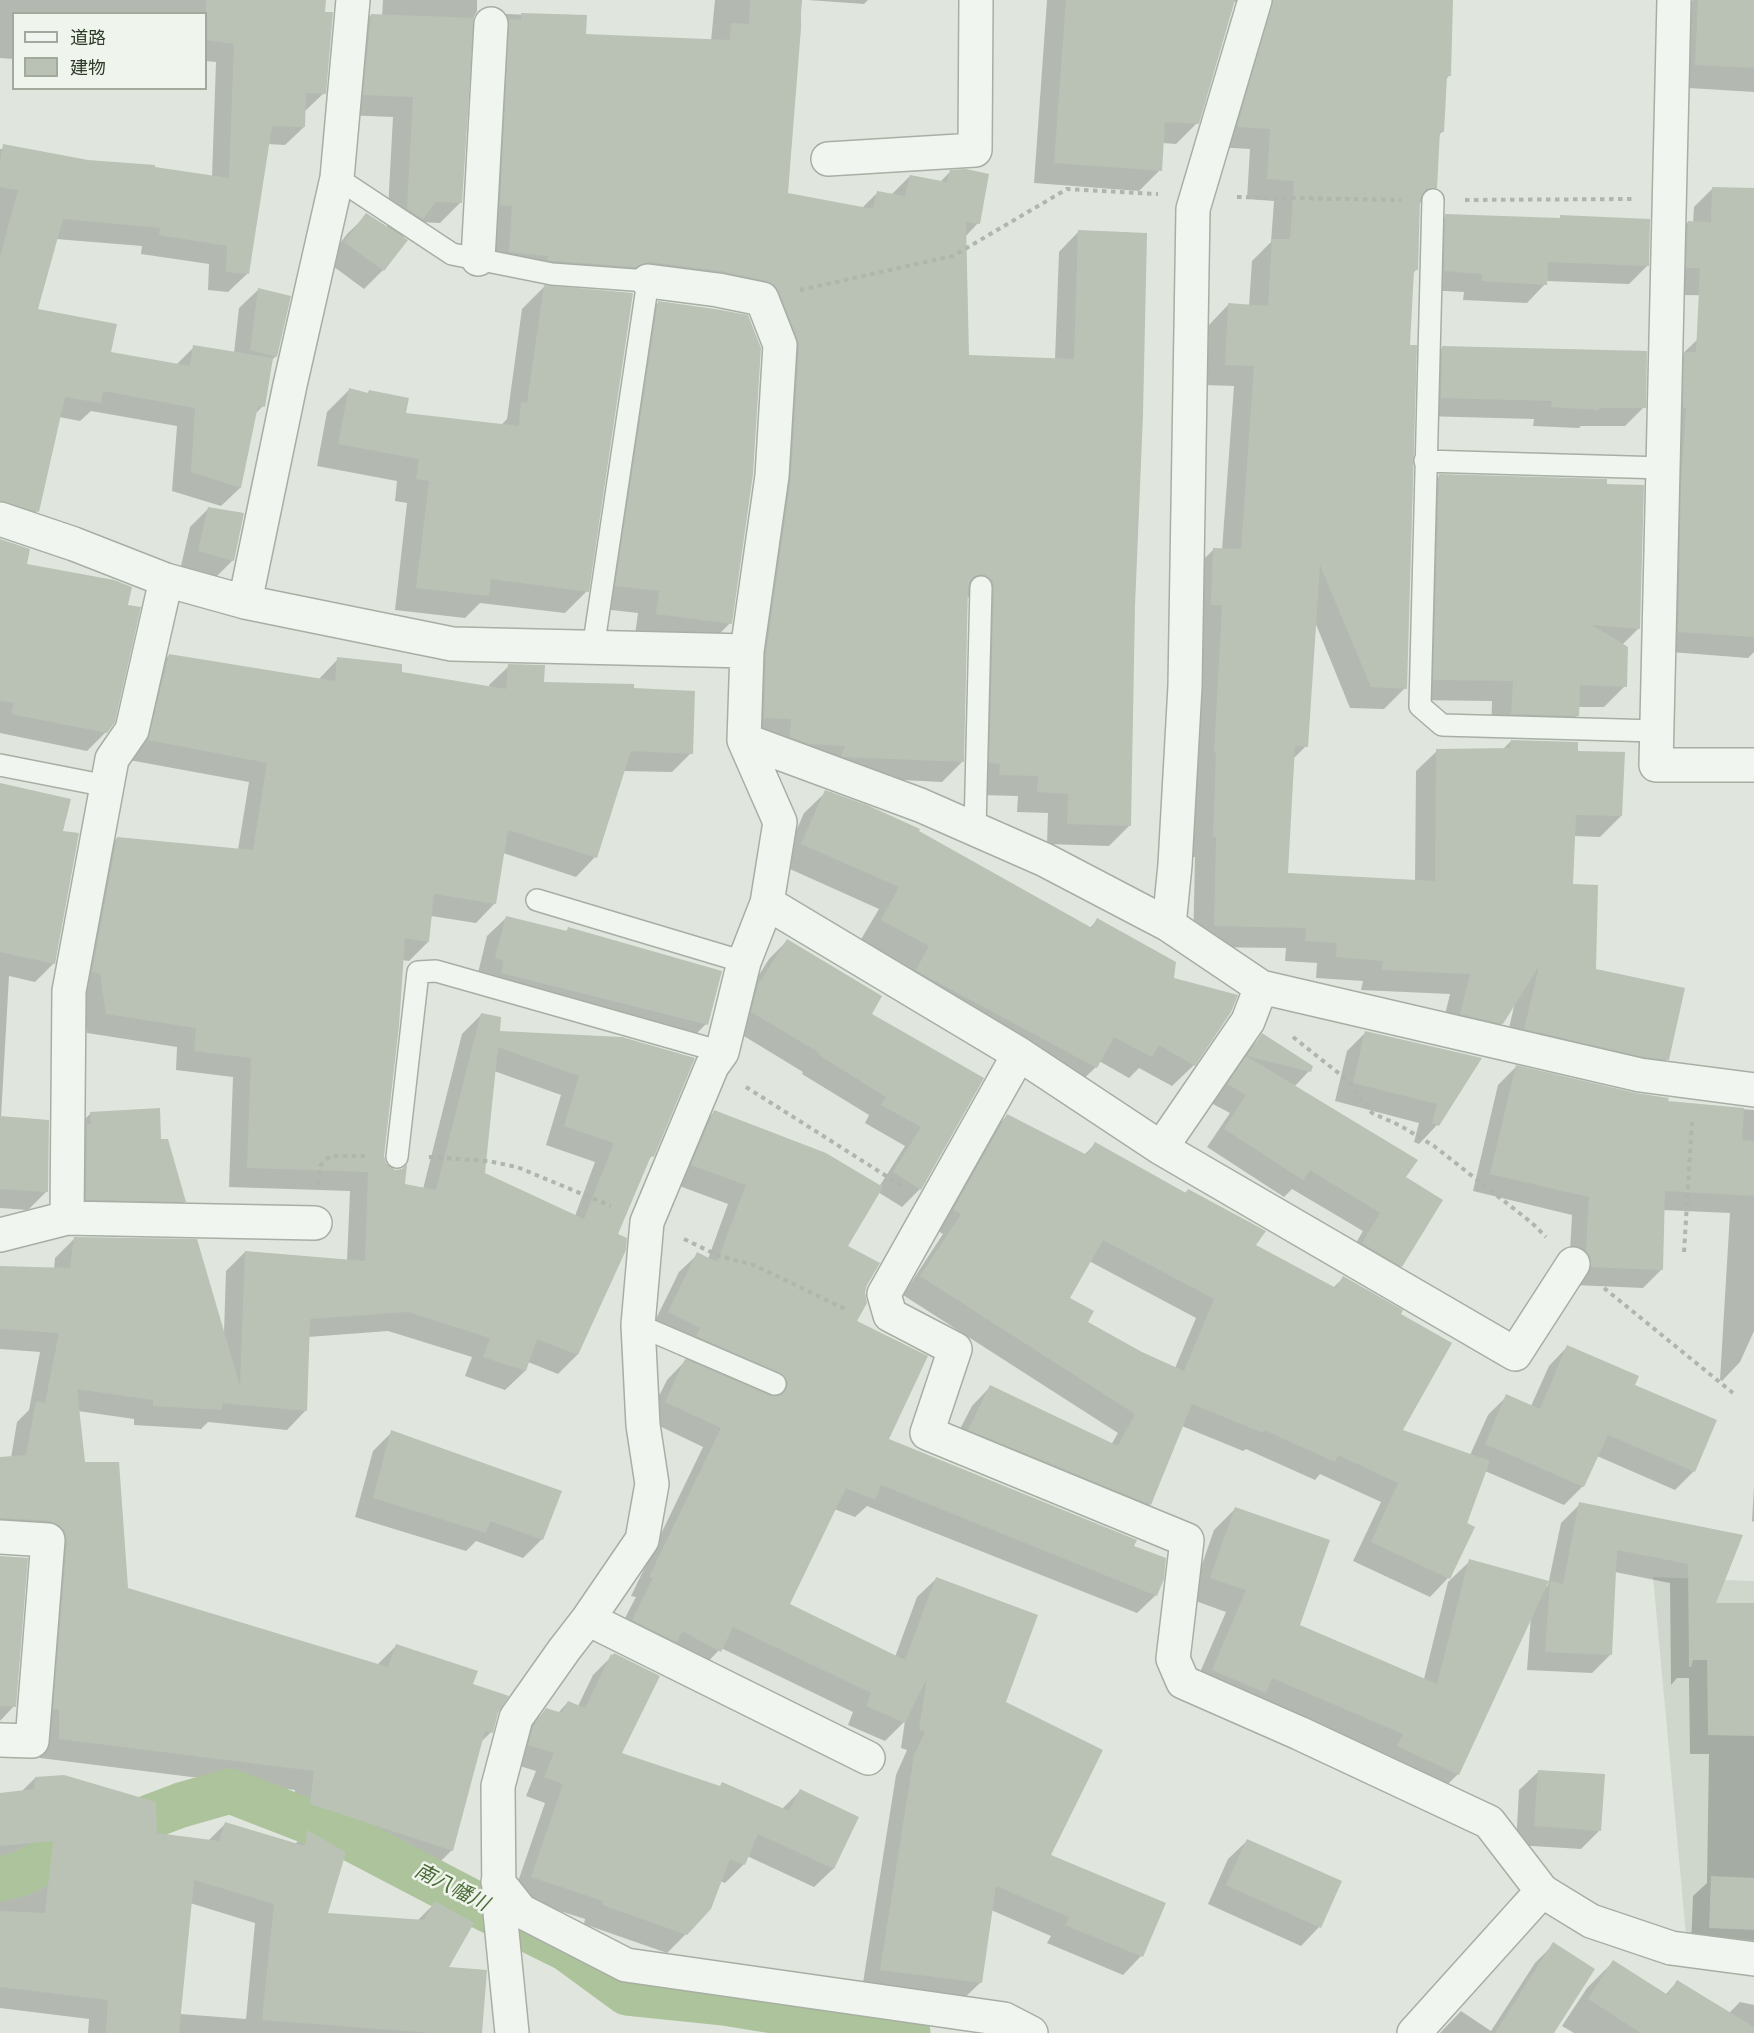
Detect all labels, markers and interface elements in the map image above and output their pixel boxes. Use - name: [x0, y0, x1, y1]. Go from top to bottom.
- legend: [12, 12, 207, 90]
- text: 道路: [70, 26, 106, 51]
- text: 建物: [70, 56, 106, 81]
- water label: 南八幡川: [410, 1860, 492, 1918]

